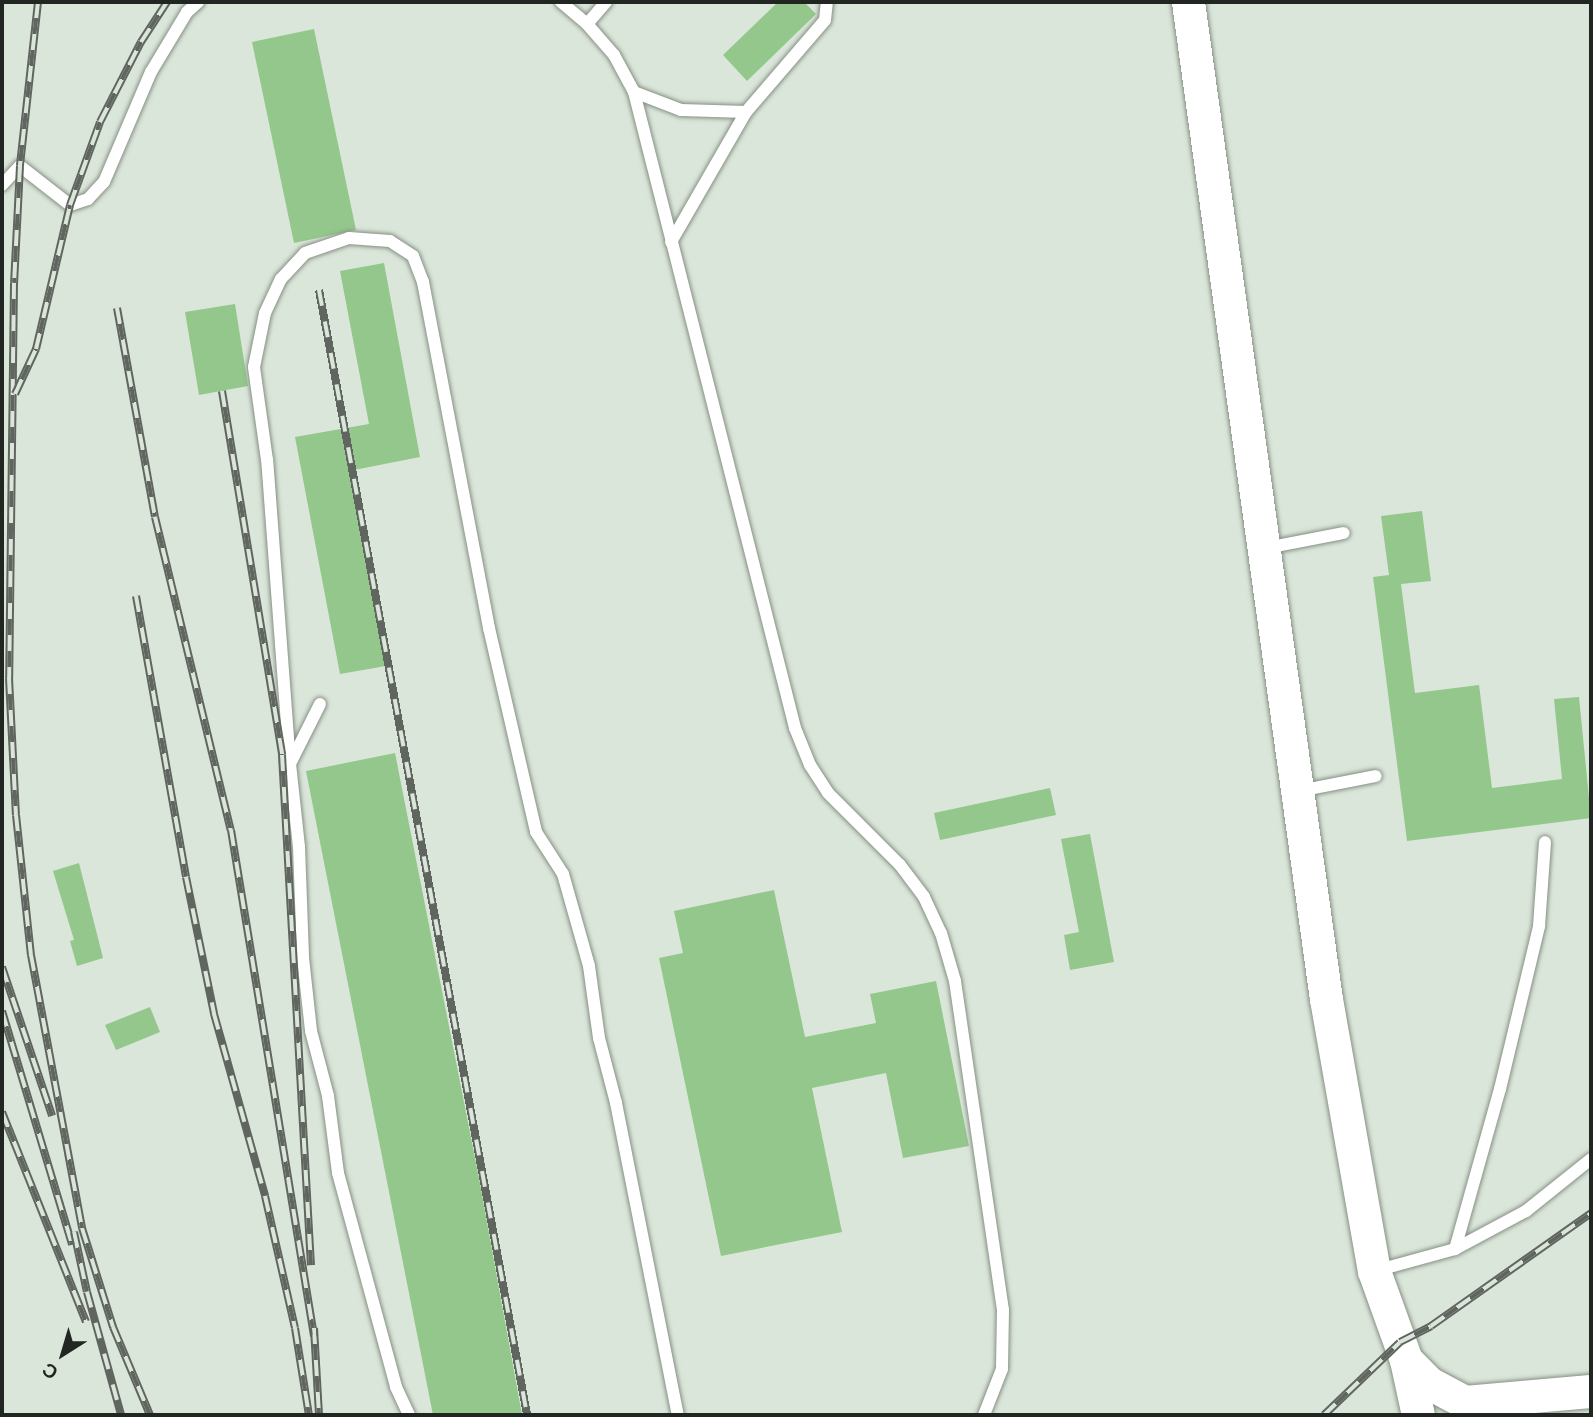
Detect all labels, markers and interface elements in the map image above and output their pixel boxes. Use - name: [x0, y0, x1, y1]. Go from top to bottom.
- north arrow: [28, 1319, 98, 1389]
- text: С: [37, 1357, 63, 1385]

